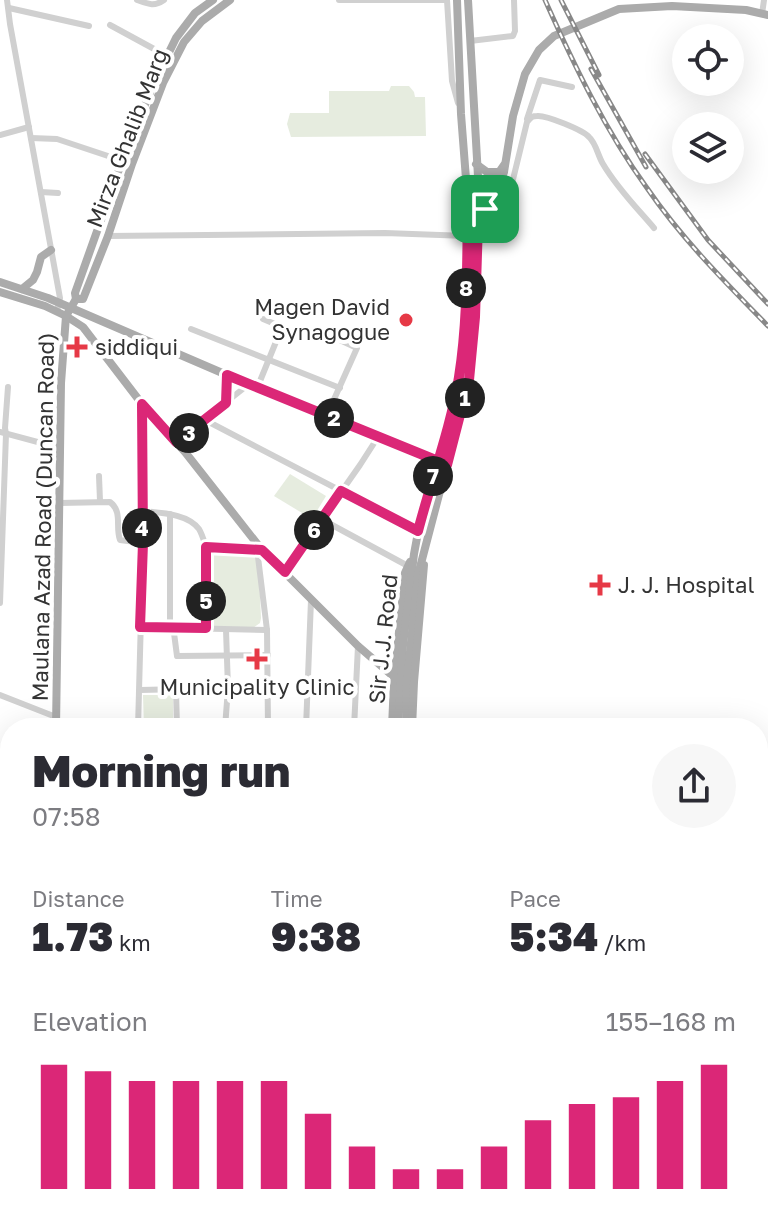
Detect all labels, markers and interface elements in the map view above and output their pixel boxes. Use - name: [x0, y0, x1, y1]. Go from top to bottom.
- map controls: [672, 24, 744, 184]
- button: locate: [672, 24, 744, 96]
- street label: Mirza Ghalib Marg: [80, 45, 173, 231]
- button: layers: [672, 112, 744, 184]
- pin: [451, 175, 519, 243]
- icon: arrive: [463, 187, 507, 231]
- pin: 8: [446, 268, 486, 308]
- text: 8: [459, 274, 473, 301]
- place label: Magen David Synagogue: [254, 293, 390, 345]
- marker: Magen David Synagogue: [397, 311, 415, 329]
- street label: Maulana Azad Road (Duncan Road): [26, 332, 59, 702]
- place label: siddiqui: [95, 333, 178, 360]
- marker: siddiqui: [66, 336, 88, 358]
- pin: 1: [445, 378, 485, 418]
- text: 1: [459, 384, 471, 411]
- pin: 2: [314, 398, 354, 438]
- text: 2: [327, 404, 341, 431]
- pin: 3: [169, 413, 209, 453]
- text: 3: [182, 419, 196, 446]
- pin: 7: [413, 456, 453, 496]
- text: 7: [427, 462, 439, 489]
- pin: 4: [122, 508, 162, 548]
- pin: 6: [294, 510, 334, 550]
- text: 4: [135, 514, 149, 541]
- text: 6: [307, 516, 321, 543]
- place label: J. J. Hospital: [618, 571, 755, 598]
- street label: Sir J.J. Road: [362, 573, 403, 705]
- marker: J. J. Hospital: [589, 574, 611, 596]
- pin: 5: [186, 581, 226, 621]
- text: 5: [199, 587, 213, 614]
- marker: Municipality Clinic: [246, 648, 268, 670]
- place label: Municipality Clinic: [160, 673, 354, 700]
- text: Morning run: [32, 744, 290, 797]
- button: share: [652, 744, 736, 828]
- text: 07:58: [32, 801, 101, 832]
- text: Distance: [32, 885, 124, 912]
- text: Time: [271, 885, 322, 912]
- text: Pace: [509, 885, 561, 912]
- text: 1.73: [32, 912, 113, 960]
- text: 9:38: [271, 912, 361, 960]
- text: 5:34: [509, 912, 598, 960]
- text: km: [113, 929, 151, 956]
- text: /km: [598, 929, 646, 956]
- text: Elevation: [32, 1006, 148, 1037]
- text: 155–168 m: [606, 1006, 736, 1037]

